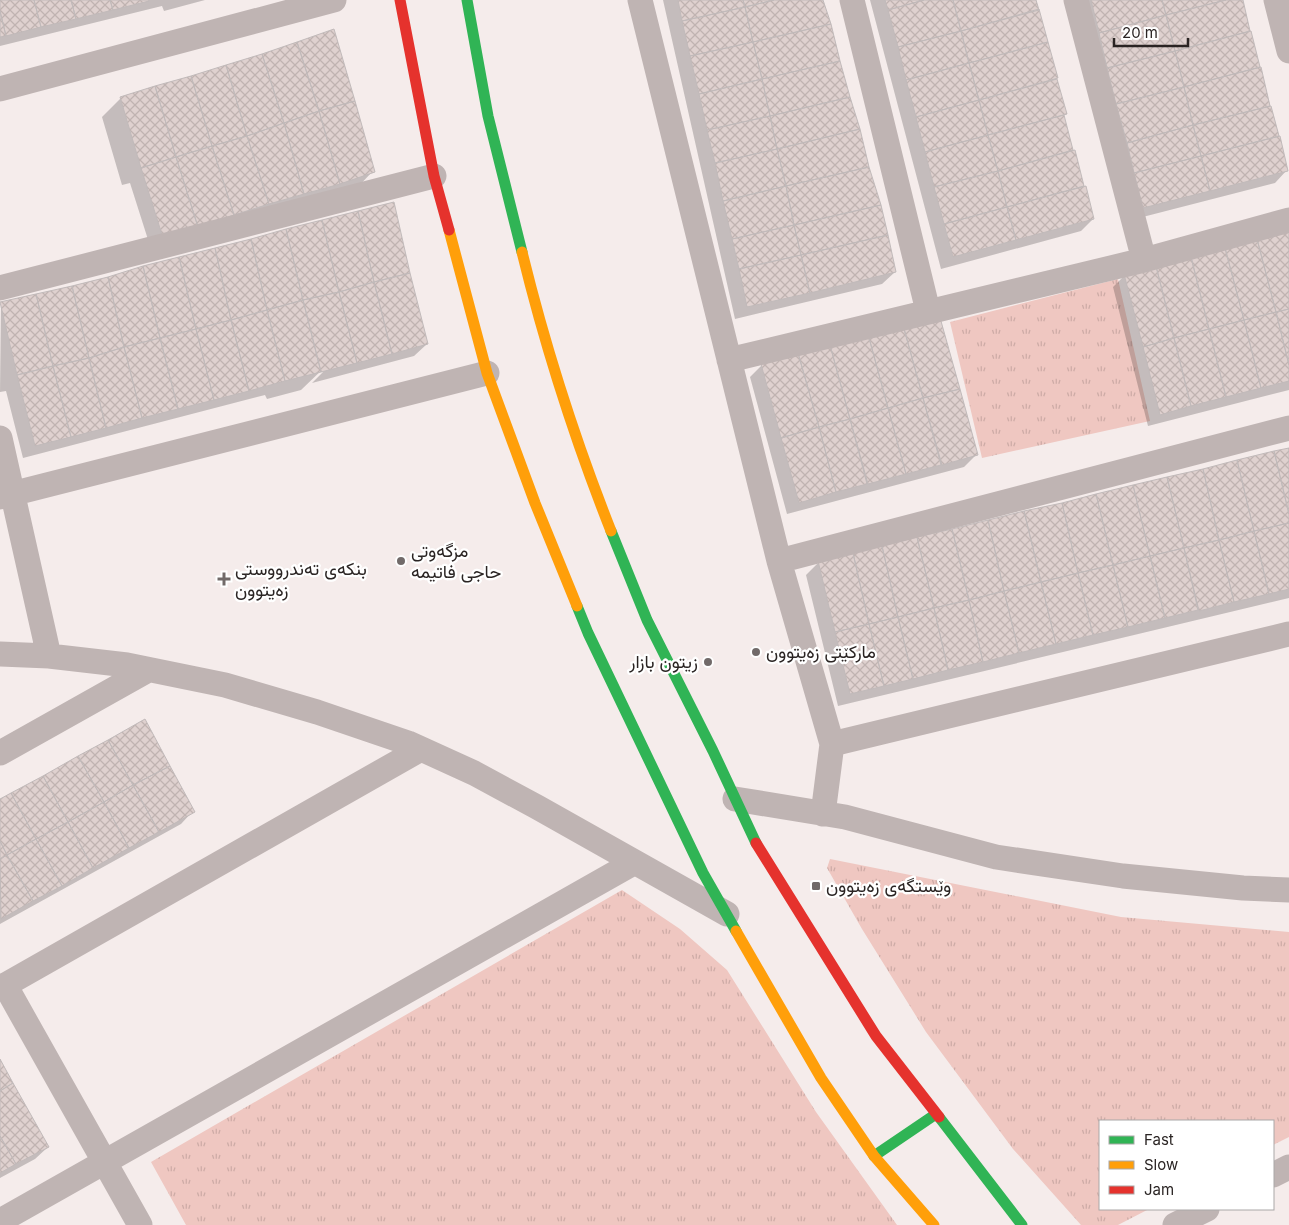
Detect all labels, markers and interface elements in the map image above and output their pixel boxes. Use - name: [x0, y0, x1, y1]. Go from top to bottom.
- scale bar: [1114, 15, 1188, 47]
- text: 20 m: [1122, 23, 1158, 42]
- place label: مزگەوتی حاجی فاتیمە: [411, 540, 501, 583]
- marker: مزگەوتی حاجی فاتیمە: [395, 555, 407, 567]
- place label: بنکەی تەندرووستی زەیتوون: [235, 558, 367, 601]
- marker: بنکەی تەندرووستی زەیتوون: [217, 572, 231, 586]
- place label: مارکێتی زەیتوون: [766, 641, 876, 663]
- marker: مارکێتی زەیتوون: [750, 646, 762, 658]
- place label: زيتون بازار: [628, 651, 698, 673]
- marker: زيتون بازار: [702, 656, 714, 668]
- place label: وێستگەی زەیتوون: [826, 875, 951, 897]
- marker: وێستگەی زەیتوون: [810, 880, 822, 892]
- legend: [1099, 1120, 1274, 1210]
- text: Fast: [1144, 1130, 1174, 1149]
- text: Slow: [1144, 1155, 1178, 1174]
- text: Jam: [1144, 1180, 1174, 1199]

